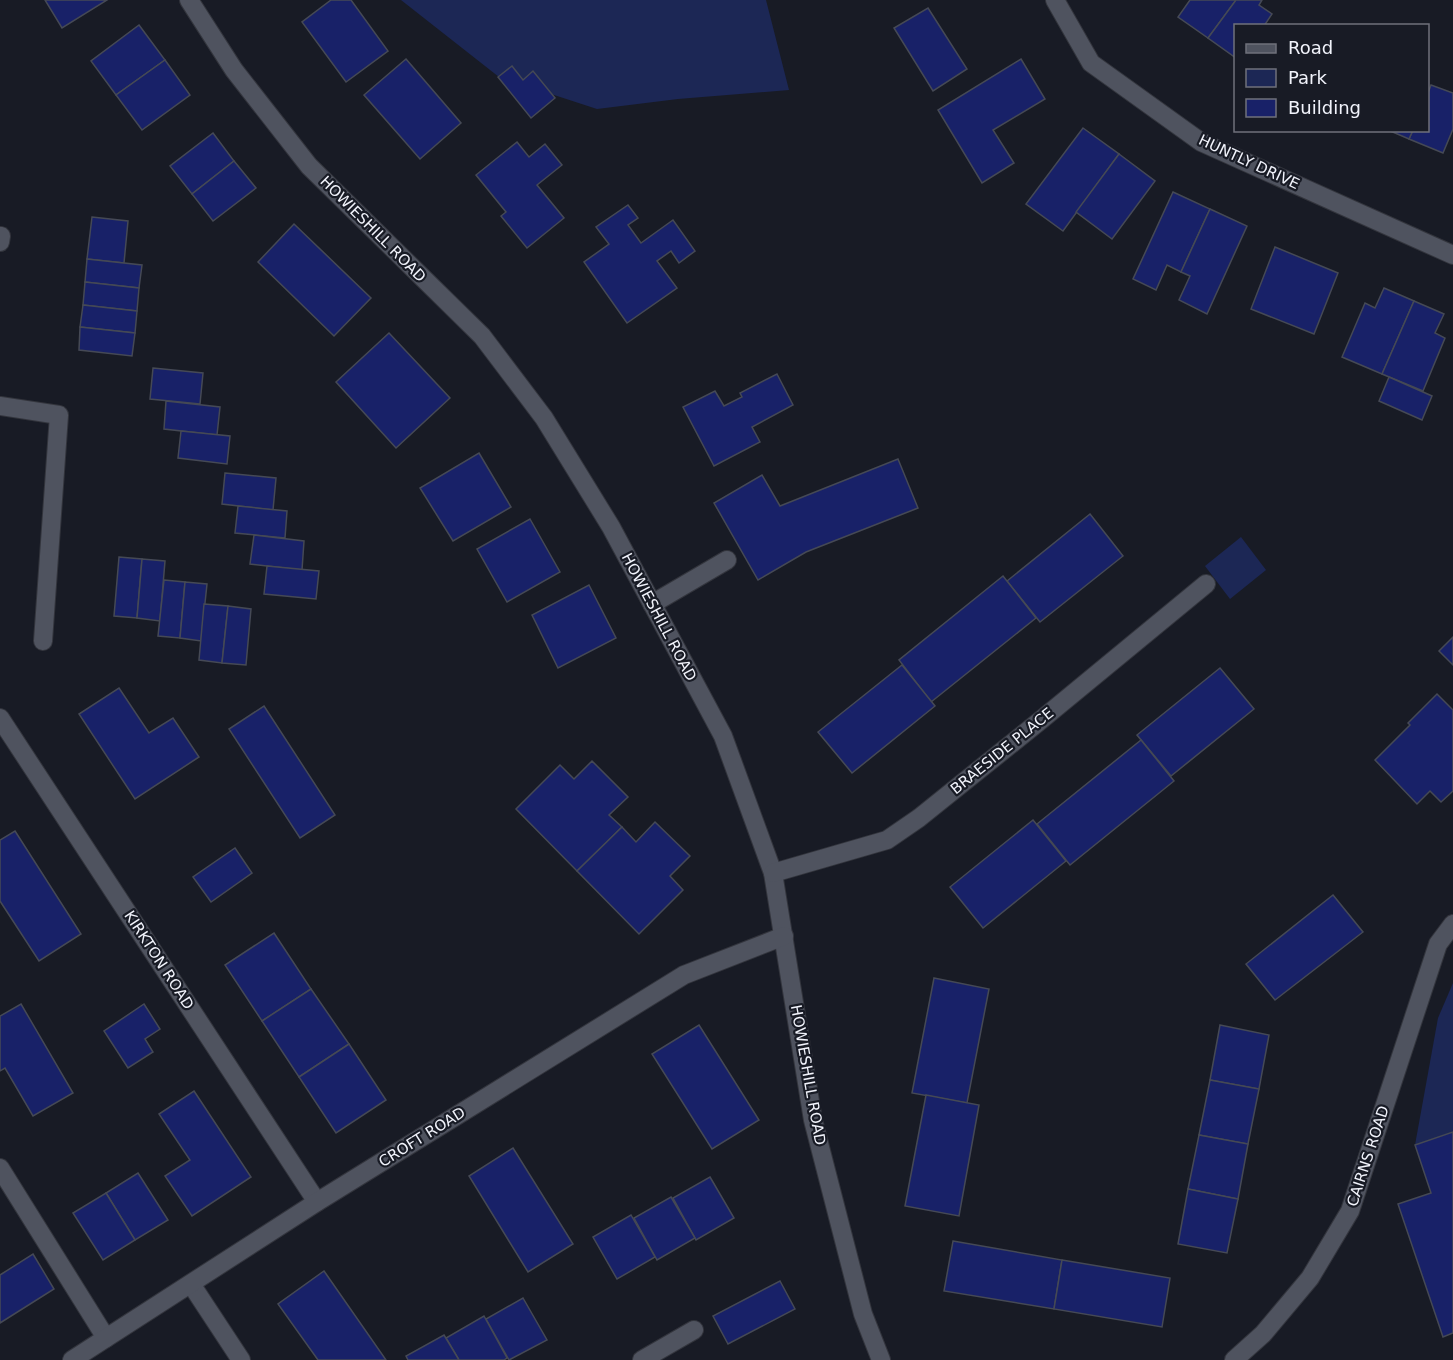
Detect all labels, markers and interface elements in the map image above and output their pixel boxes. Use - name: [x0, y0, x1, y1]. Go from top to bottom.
- legend: [1234, 24, 1429, 132]
- text: Road: [1288, 37, 1333, 58]
- text: Park: [1288, 67, 1327, 88]
- text: Building: [1288, 97, 1361, 118]
- street label: HUNTLY DRIVE: [1196, 131, 1302, 193]
- street label: HOWIESHILL ROAD: [316, 172, 430, 286]
- street label: HOWIESHILL ROAD: [618, 550, 700, 684]
- street label: BRAESIDE PLACE: [947, 704, 1057, 798]
- street label: KIRKTON ROAD: [120, 907, 198, 1013]
- street label: HOWIESHILL ROAD: [787, 1003, 829, 1147]
- street label: CROFT ROAD: [375, 1103, 469, 1171]
- street label: CAIRNS ROAD: [1343, 1103, 1393, 1209]

